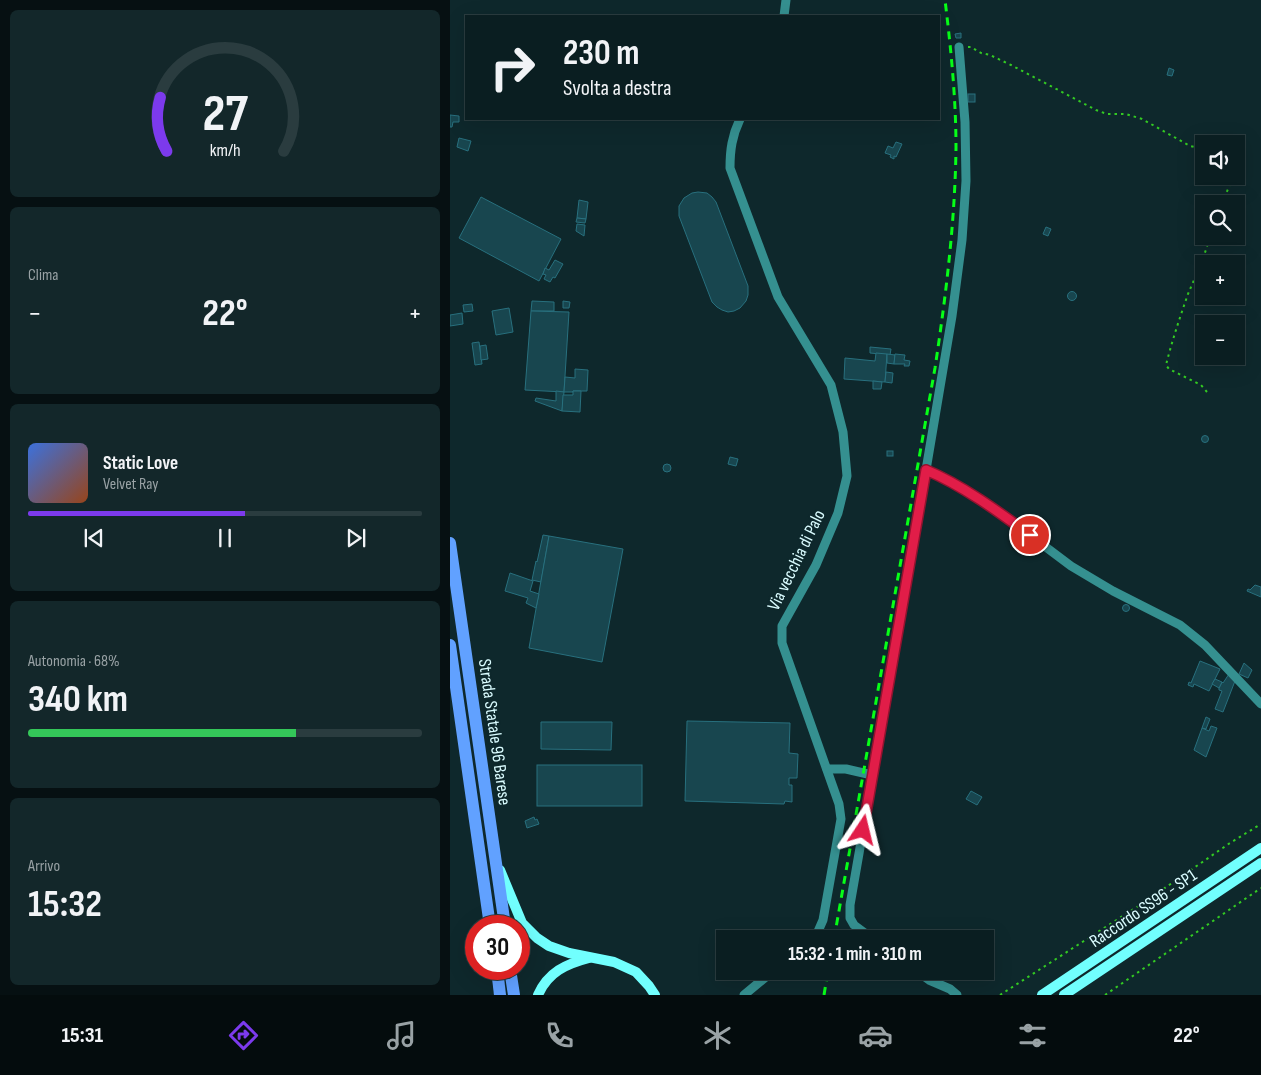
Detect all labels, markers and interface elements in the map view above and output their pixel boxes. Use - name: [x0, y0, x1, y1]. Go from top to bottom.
- text: 230 m: [563, 32, 639, 75]
- icon: right: [480, 35, 545, 100]
- text: Svolta a destra: [563, 75, 672, 102]
- text: 27: [202, 83, 248, 146]
- map controls: [1195, 135, 1245, 365]
- button: sound: [1195, 135, 1245, 185]
- text: km/h: [210, 140, 240, 161]
- button: search: [1195, 195, 1245, 245]
- button: +: [1195, 255, 1245, 305]
- text: Clima: [28, 266, 58, 285]
- text: 22°: [202, 291, 248, 336]
- text: −: [28, 297, 42, 330]
- text: +: [408, 297, 422, 330]
- button: −: [1195, 315, 1245, 365]
- text: Static Love: [103, 452, 178, 475]
- text: Velvet Ray: [103, 475, 158, 494]
- street label: Via vecchia di Palo: [763, 506, 830, 614]
- pin: [1009, 514, 1051, 556]
- icon: arrive: [1016, 521, 1044, 549]
- icon: previous: [80, 524, 108, 552]
- icon: pause: [211, 524, 239, 552]
- icon: next: [342, 524, 370, 552]
- text: Autonomia · 68%: [28, 652, 120, 671]
- street label: Strada Statale 96 Barese: [474, 658, 515, 807]
- text: 340 km: [28, 677, 128, 722]
- position arrow: [836, 803, 888, 855]
- text: Arrivo: [28, 857, 60, 876]
- street label: Raccordo SS96 - SP1: [1086, 864, 1201, 952]
- text: 15:32: [28, 882, 102, 927]
- speed limit sign: 30: [465, 915, 530, 980]
- text: 15:32 · 1 min · 310 m: [788, 943, 922, 966]
- icon: directions: [226, 1018, 261, 1053]
- icon: music: [384, 1018, 419, 1053]
- icon: phone: [542, 1018, 577, 1053]
- icon: climate: [700, 1018, 735, 1053]
- icon: car: [858, 1018, 893, 1053]
- icon: filters: [1015, 1018, 1050, 1053]
- text: 15:31: [61, 1022, 103, 1049]
- text: 22°: [1173, 1022, 1200, 1049]

